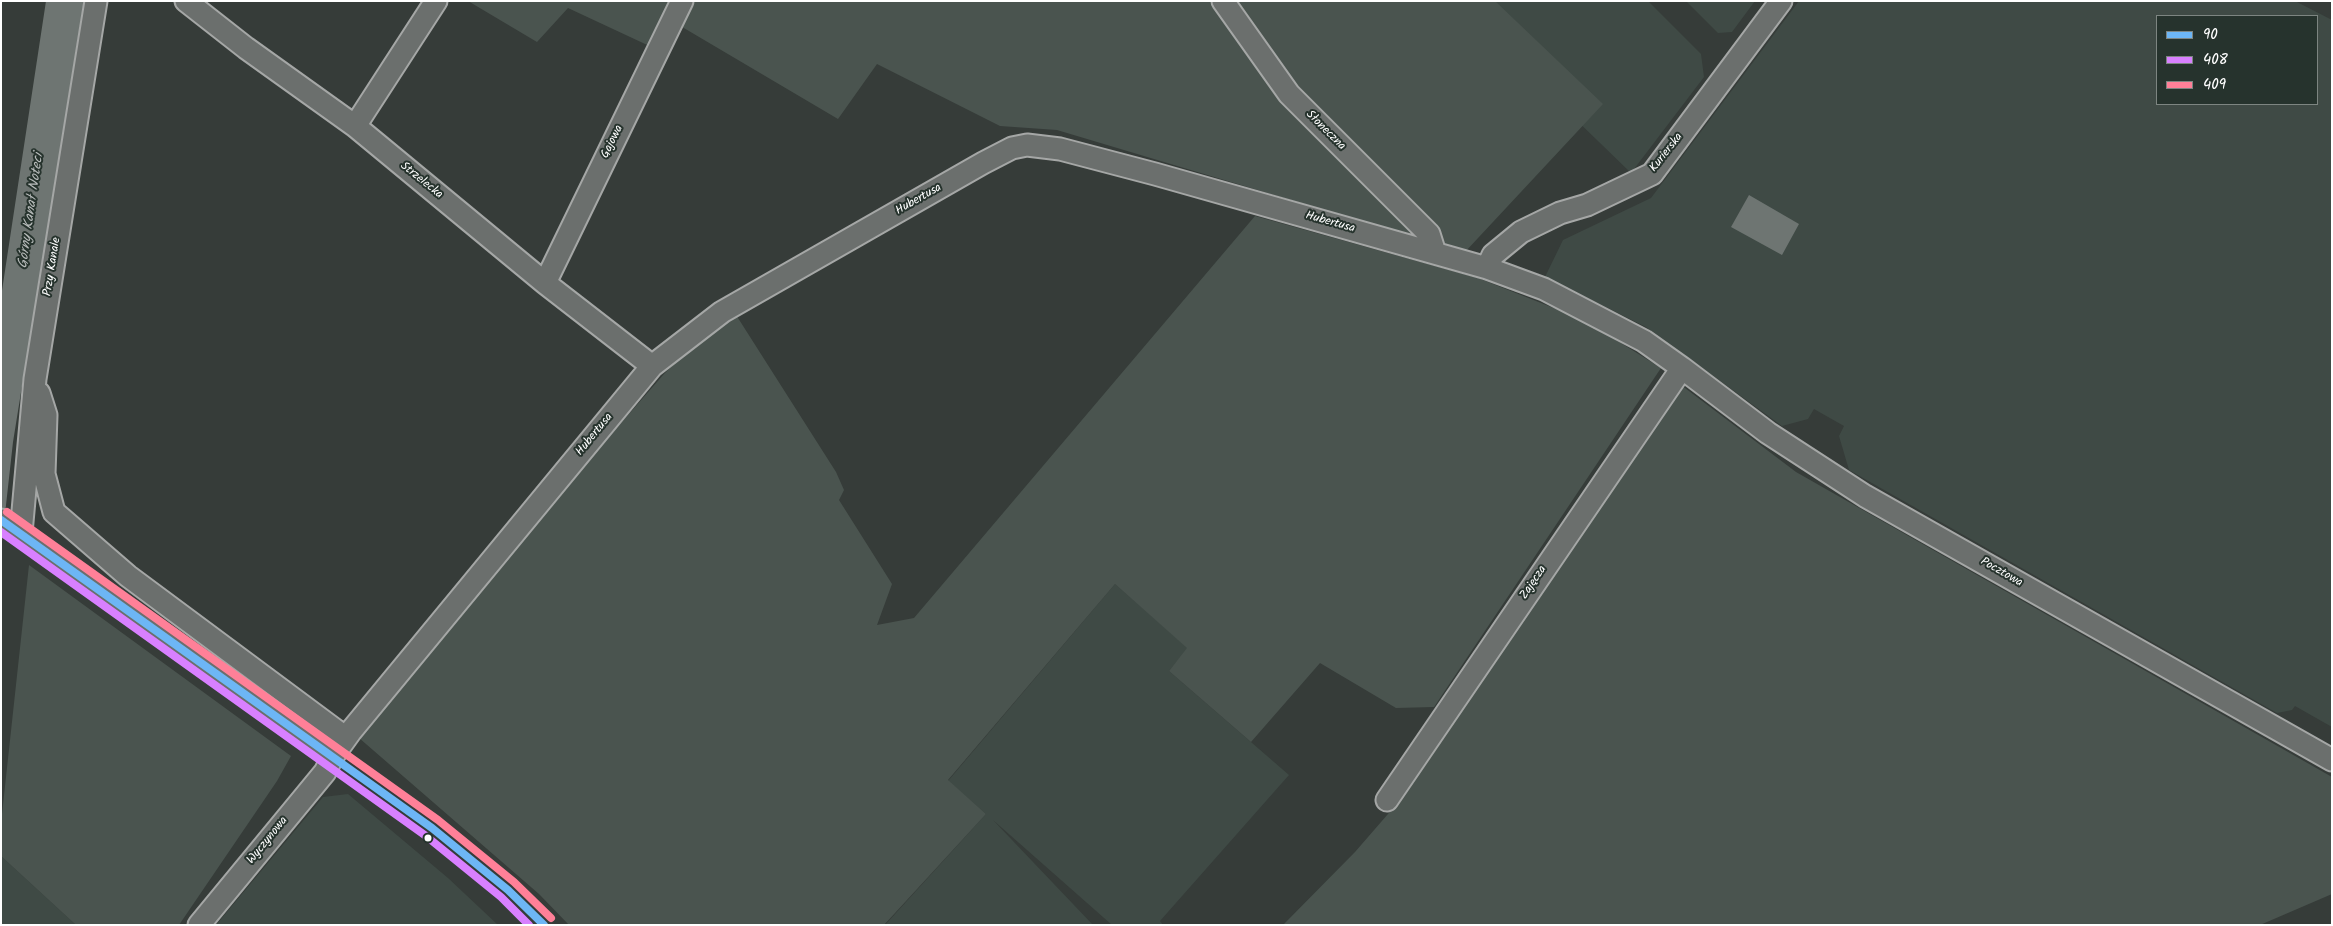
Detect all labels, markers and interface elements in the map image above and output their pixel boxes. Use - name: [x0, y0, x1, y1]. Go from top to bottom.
- legend: [2156, 15, 2318, 105]
- text: 90: [2203, 23, 2218, 47]
- text: 408: [2203, 48, 2228, 72]
- text: 409: [2203, 73, 2226, 97]
- street label: Słoneczna: [1302, 108, 1348, 154]
- street label: Gajowa: [599, 123, 627, 161]
- street label: Kurierska: [1647, 131, 1687, 175]
- water label: Górny Kanał Noteci: [16, 152, 48, 270]
- street label: Strzelecka: [397, 159, 445, 203]
- street label: Hubertusa: [893, 181, 945, 219]
- street label: Hubertusa: [1304, 209, 1356, 237]
- street label: Przy Kanale: [41, 237, 65, 297]
- street label: Hubertusa: [573, 411, 617, 459]
- street label: Pocztowa: [1977, 555, 2025, 591]
- street label: Zajęcza: [1518, 563, 1550, 603]
- street label: Wyczynowa: [245, 814, 291, 868]
- unlabelled marker: [423, 833, 433, 843]

